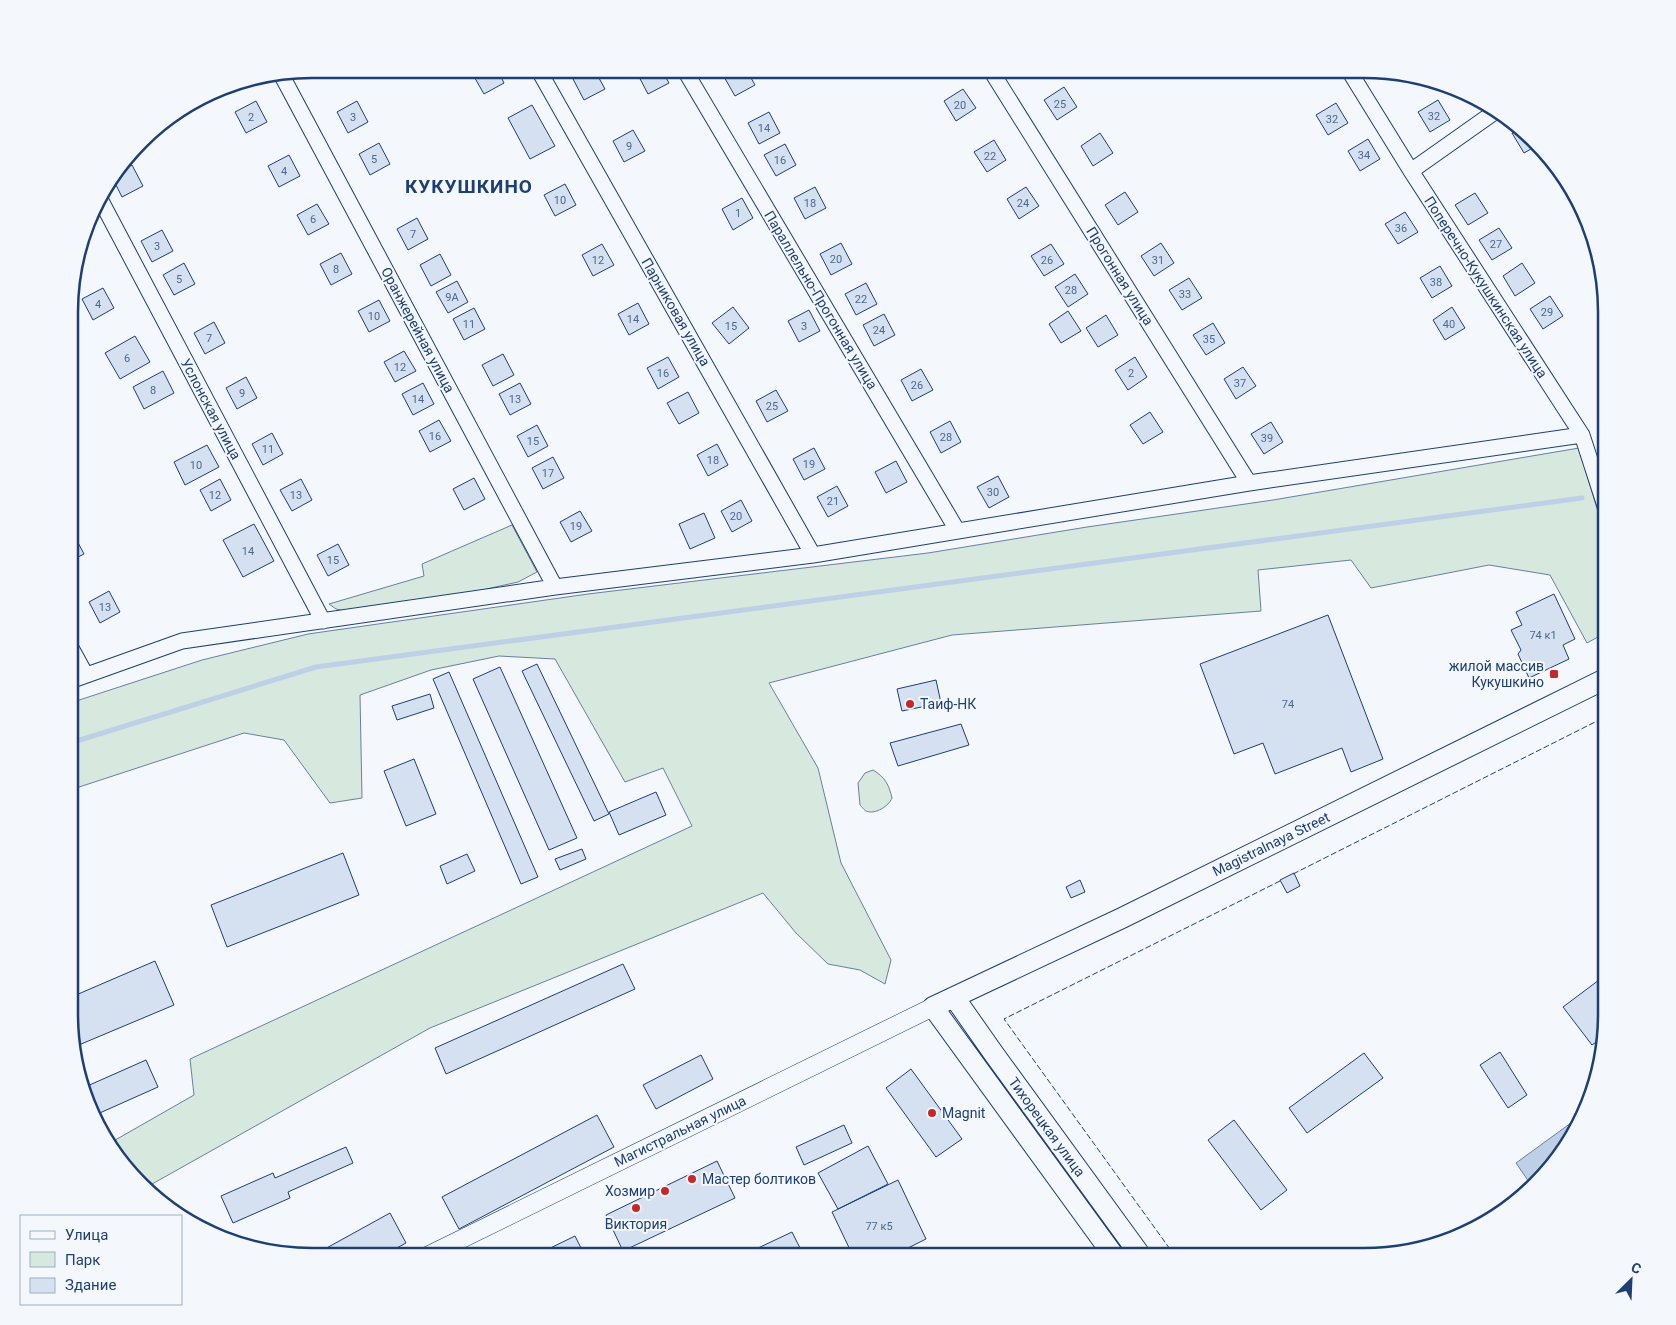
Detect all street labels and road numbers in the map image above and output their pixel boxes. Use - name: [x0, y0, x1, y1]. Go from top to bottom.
- street label: Поперечно-Кукушкинская улица: [1421, 193, 1551, 381]
- street label: Параллельно-Прогонная улица: [761, 208, 881, 392]
- street label: Прогонная улица: [1083, 224, 1157, 328]
- street label: Парниковая улица: [639, 255, 713, 369]
- street label: Оранжерейная улица: [378, 265, 458, 395]
- street label: Услонская улица: [178, 356, 244, 462]
- street label: Magistralnaya Street: [1210, 809, 1332, 879]
- street label: Тихорецкая улица: [1006, 1074, 1088, 1180]
- street label: Магистральная улица: [612, 1092, 748, 1170]

